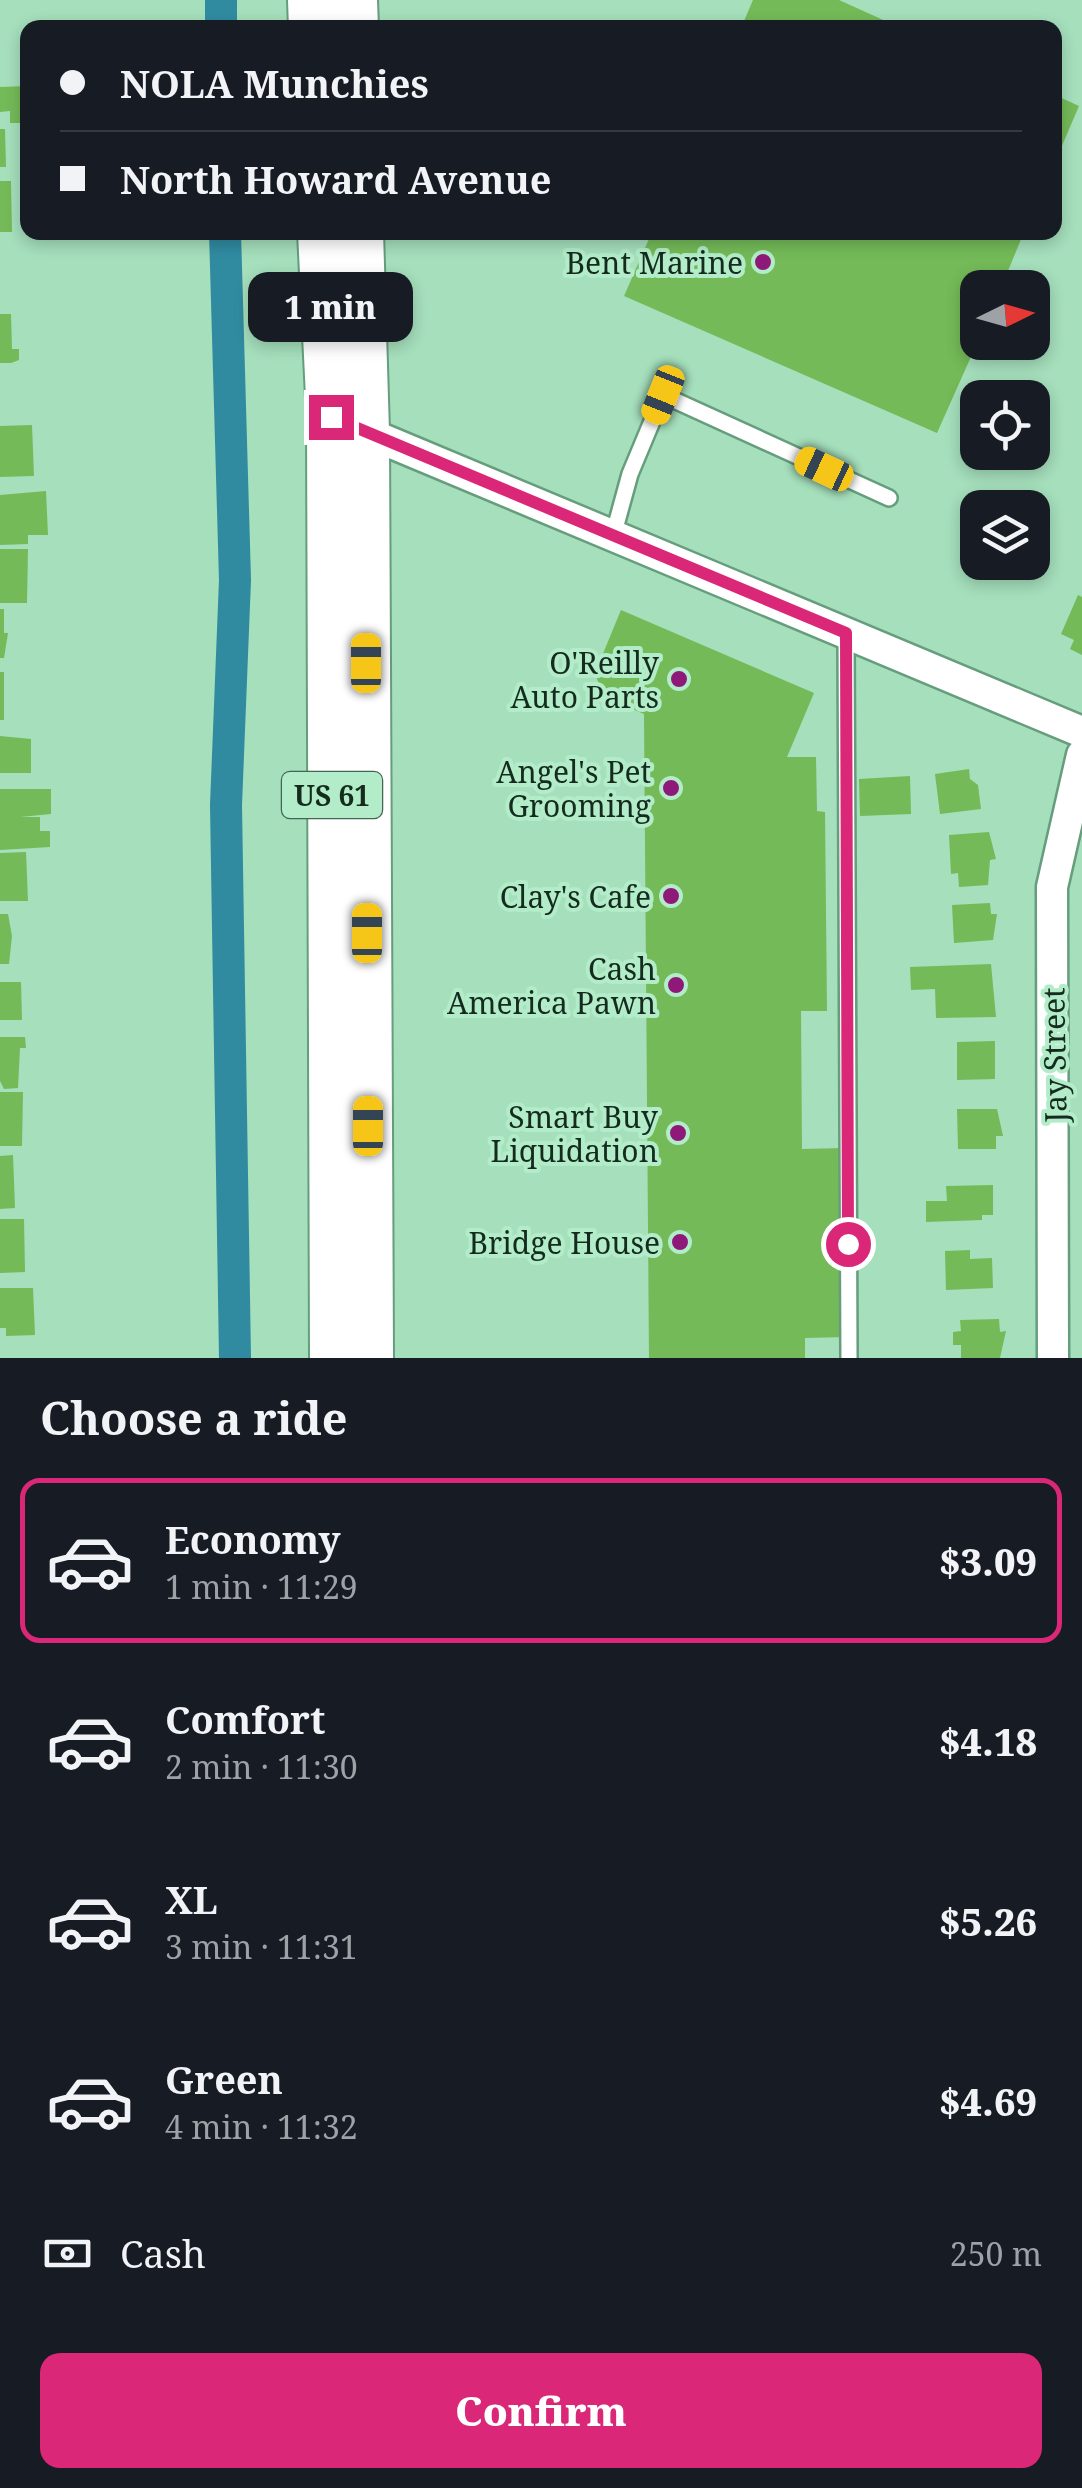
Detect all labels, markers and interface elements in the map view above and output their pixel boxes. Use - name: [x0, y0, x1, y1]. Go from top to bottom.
- text: NOLA Munchies: [120, 57, 429, 109]
- text: North Howard Avenue: [120, 153, 552, 205]
- place label: Bent Marine: [565, 242, 743, 283]
- marker: Bent Marine: [752, 251, 774, 273]
- north arrow: [960, 270, 1050, 360]
- map controls: [960, 270, 1050, 580]
- callout: 1 min: [248, 272, 414, 342]
- text: 1 min: [285, 285, 376, 328]
- car: [638, 362, 688, 428]
- button: locate: [960, 380, 1050, 470]
- route end: [309, 395, 354, 440]
- car: [790, 443, 858, 495]
- button: layers: [960, 490, 1050, 580]
- car: [351, 633, 381, 693]
- place label: O'Reilly Auto Parts: [511, 642, 659, 717]
- marker: O'Reilly Auto Parts: [668, 668, 690, 690]
- place label: Angel's Pet Grooming: [496, 751, 651, 826]
- road number: US 61: [282, 772, 382, 818]
- marker: Angel's Pet Grooming: [660, 777, 682, 799]
- place label: Clay's Cafe: [500, 876, 651, 917]
- marker: Clay's Cafe: [660, 885, 682, 907]
- car: [352, 903, 382, 963]
- place label: Cash America Pawn: [447, 948, 656, 1023]
- marker: Cash America Pawn: [665, 974, 687, 996]
- street label: Jay Street: [1032, 987, 1076, 1124]
- car: [353, 1096, 383, 1156]
- place label: Smart Buy Liquidation: [491, 1096, 658, 1171]
- marker: Smart Buy Liquidation: [667, 1122, 689, 1144]
- place label: Bridge House: [469, 1222, 660, 1263]
- route start: [826, 1222, 871, 1267]
- marker: Bridge House: [669, 1231, 691, 1253]
- text: Choose a ride: [40, 1387, 348, 1448]
- text: Economy: [165, 1513, 341, 1565]
- icon: car: [45, 1516, 135, 1606]
- text: $3.09: [939, 1535, 1037, 1587]
- text: 1 min · 11:29: [165, 1565, 358, 1608]
- text: Comfort: [165, 1693, 325, 1745]
- icon: car: [45, 1696, 135, 1786]
- text: $4.18: [939, 1715, 1037, 1767]
- text: 2 min · 11:30: [165, 1745, 358, 1788]
- text: XL: [165, 1873, 218, 1925]
- icon: car: [45, 1876, 135, 1966]
- text: $5.26: [939, 1895, 1037, 1947]
- text: 3 min · 11:31: [165, 1925, 358, 1968]
- text: Green: [165, 2053, 283, 2105]
- icon: car: [45, 2056, 135, 2146]
- text: $4.69: [939, 2075, 1037, 2127]
- text: 4 min · 11:32: [165, 2105, 358, 2148]
- icon: cash: [40, 2226, 95, 2281]
- text: Cash: [120, 2227, 206, 2279]
- text: 250 m: [950, 2232, 1042, 2275]
- button: Confirm: [40, 2353, 1042, 2468]

